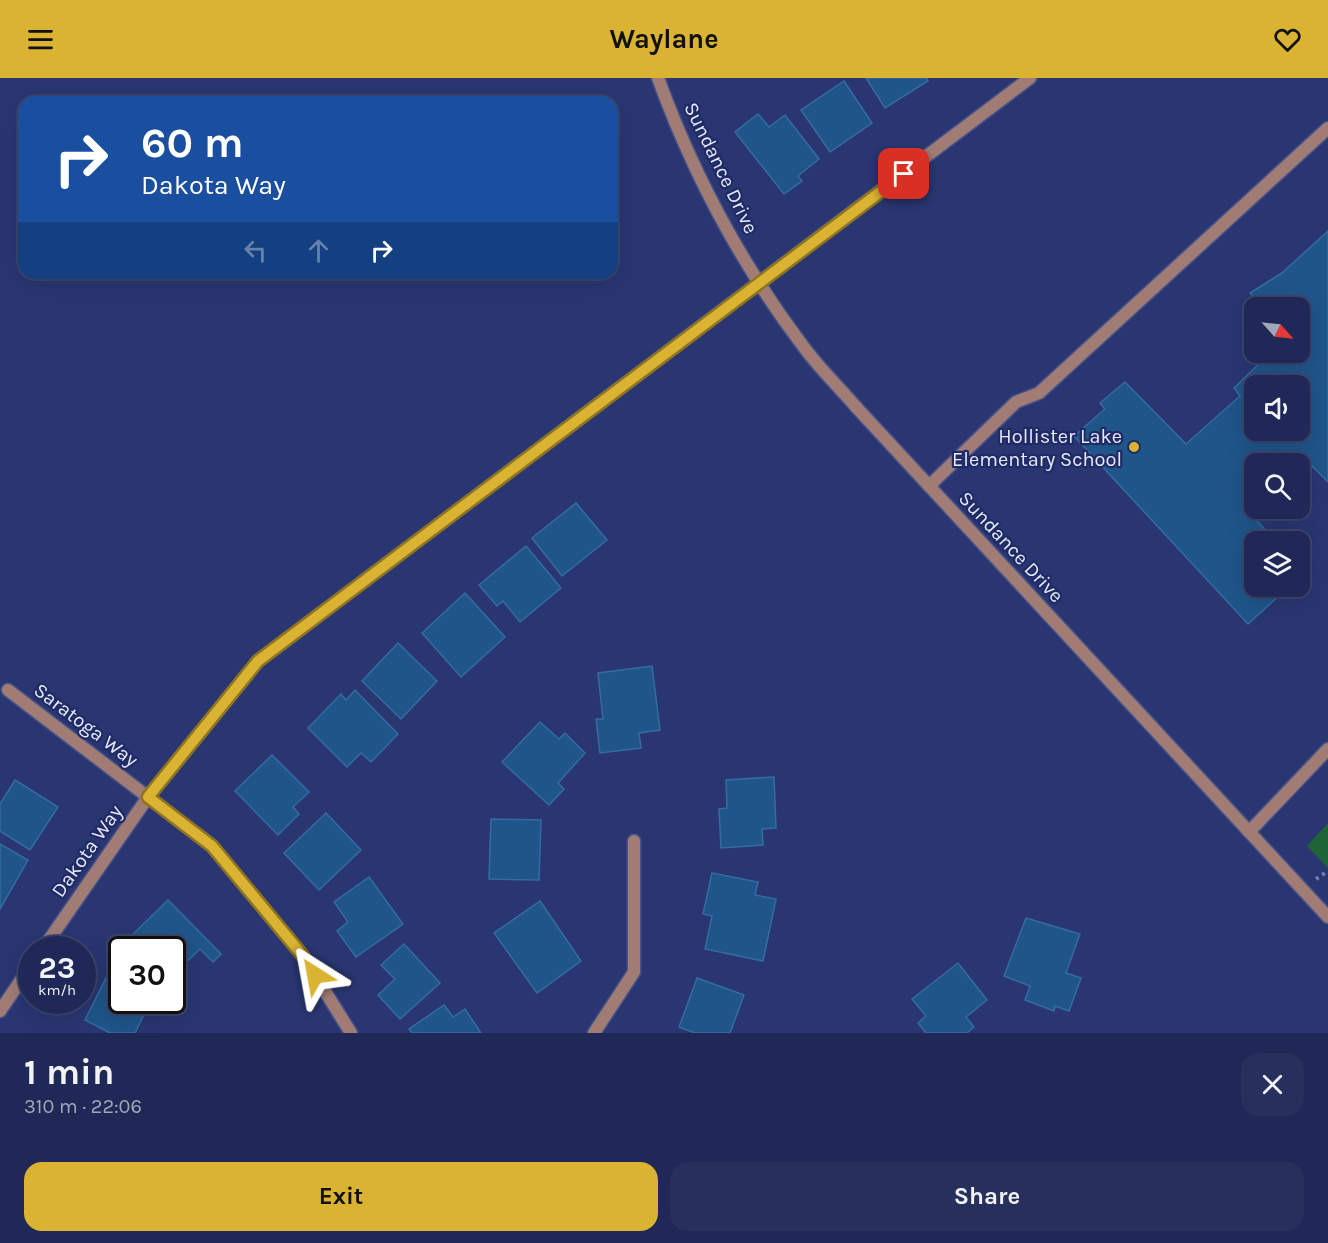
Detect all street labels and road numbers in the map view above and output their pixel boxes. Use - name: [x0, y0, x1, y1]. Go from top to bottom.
- street label: Sundance Drive: [679, 99, 763, 237]
- street label: Sundance Drive: [954, 487, 1068, 607]
- street label: Saratoga Way: [29, 678, 143, 772]
- street label: Dakota Way: [47, 800, 127, 902]

